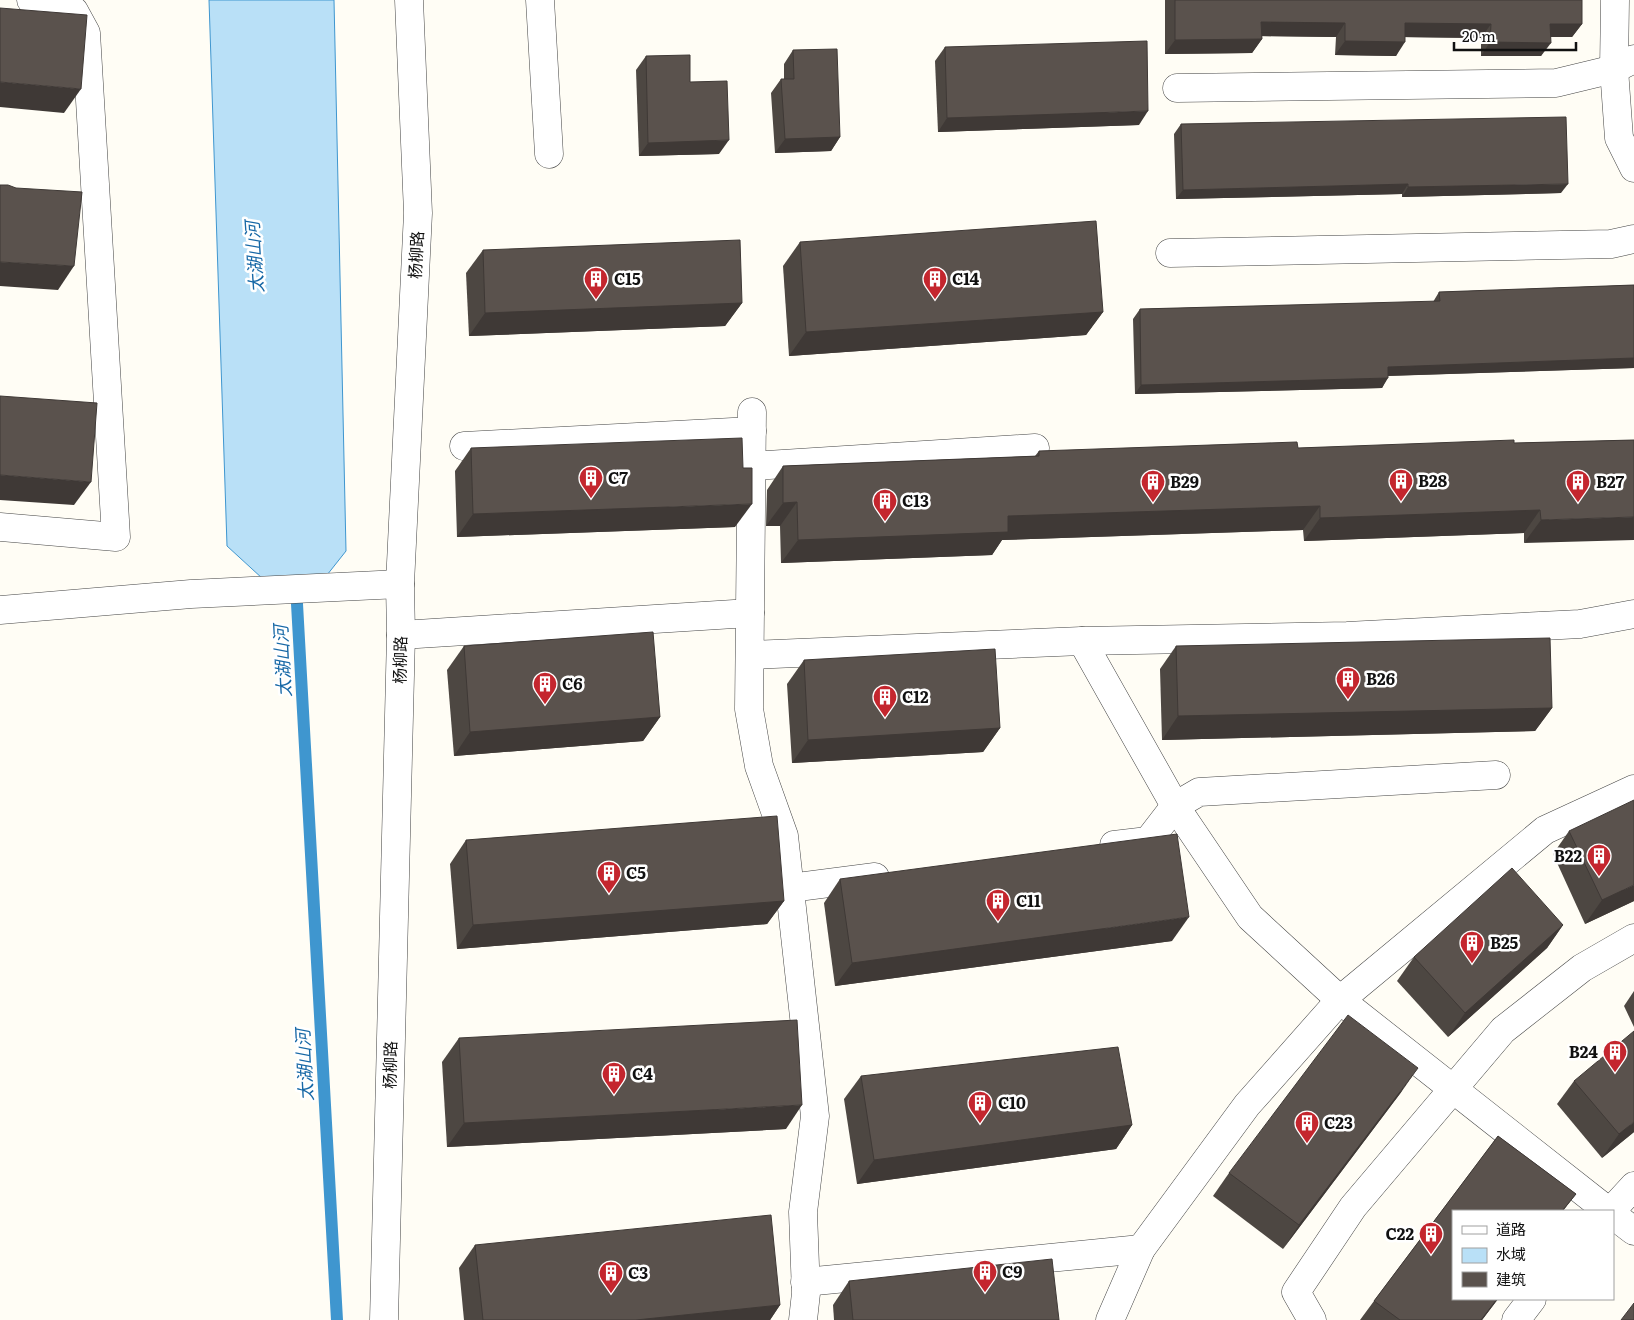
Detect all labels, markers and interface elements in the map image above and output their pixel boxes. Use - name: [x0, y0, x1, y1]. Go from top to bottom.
- scale bar: [1454, 20, 1576, 52]
- text: 20 m: [1462, 24, 1496, 47]
- water label: 太湖山河: [237, 217, 269, 294]
- street label: 杨柳路: [402, 230, 428, 280]
- building icon: C15: [583, 266, 609, 300]
- place label: C15: [614, 266, 641, 290]
- building icon: C14: [922, 266, 948, 300]
- place label: C14: [952, 266, 979, 290]
- building icon: C7: [578, 465, 604, 499]
- place label: C7: [608, 465, 628, 489]
- building icon: B28: [1388, 468, 1414, 502]
- place label: B28: [1418, 468, 1448, 492]
- building icon: B29: [1140, 469, 1166, 503]
- place label: B29: [1170, 469, 1199, 493]
- building icon: B27: [1565, 469, 1591, 503]
- place label: B27: [1596, 469, 1624, 493]
- building icon: C13: [872, 488, 898, 522]
- place label: C13: [902, 488, 929, 512]
- water label: 太湖山河: [266, 621, 297, 698]
- street label: 杨柳路: [387, 636, 411, 684]
- building icon: B26: [1335, 666, 1361, 700]
- place label: B26: [1366, 666, 1395, 690]
- building icon: C6: [532, 671, 558, 705]
- place label: C6: [562, 671, 583, 695]
- building icon: C12: [872, 684, 898, 718]
- place label: C12: [902, 684, 929, 708]
- place label: B22: [1554, 843, 1582, 867]
- building icon: B22: [1586, 843, 1612, 877]
- building icon: C5: [596, 860, 622, 894]
- place label: C5: [626, 860, 646, 884]
- building icon: C11: [985, 888, 1011, 922]
- place label: C11: [1016, 888, 1041, 912]
- building icon: B25: [1459, 930, 1485, 964]
- place label: B25: [1490, 930, 1519, 954]
- water label: 太湖山河: [288, 1025, 319, 1102]
- place label: B24: [1569, 1039, 1598, 1063]
- building icon: B24: [1602, 1039, 1628, 1073]
- street label: 杨柳路: [377, 1041, 401, 1089]
- building icon: C4: [601, 1061, 627, 1095]
- place label: C4: [632, 1061, 653, 1085]
- building icon: C10: [967, 1090, 993, 1124]
- place label: C10: [998, 1090, 1026, 1114]
- building icon: C23: [1294, 1110, 1320, 1144]
- place label: C23: [1324, 1110, 1353, 1134]
- legend: [1452, 1210, 1614, 1300]
- text: 道路: [1496, 1217, 1526, 1240]
- place label: C22: [1385, 1221, 1414, 1245]
- building icon: C22: [1418, 1221, 1444, 1255]
- text: 水域: [1496, 1242, 1526, 1265]
- building icon: C9: [972, 1259, 998, 1293]
- place label: C9: [1002, 1259, 1023, 1283]
- building icon: C3: [598, 1260, 624, 1294]
- place label: C3: [628, 1260, 648, 1284]
- text: 建筑: [1496, 1267, 1526, 1290]

